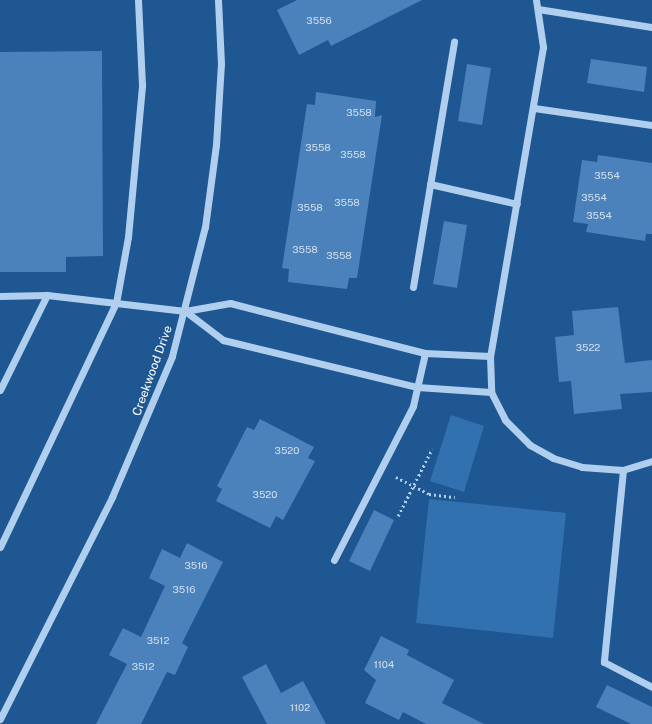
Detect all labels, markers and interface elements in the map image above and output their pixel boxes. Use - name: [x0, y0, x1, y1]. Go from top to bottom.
- house number: 3556: [306, 15, 332, 27]
- house number: 3558: [346, 107, 372, 119]
- house number: 3558: [305, 142, 331, 154]
- house number: 3558: [340, 149, 366, 161]
- house number: 3554: [594, 170, 620, 182]
- house number: 3554: [581, 192, 607, 204]
- house number: 3558: [334, 197, 360, 209]
- house number: 3558: [297, 202, 323, 214]
- house number: 3554: [586, 210, 612, 222]
- house number: 3558: [292, 244, 318, 256]
- house number: 3558: [326, 250, 352, 262]
- street label: Creekwood Drive: [130, 324, 176, 418]
- house number: 3522: [576, 342, 600, 354]
- house number: 3520: [275, 445, 299, 457]
- house number: 3520: [253, 489, 277, 501]
- house number: 3516: [185, 560, 207, 572]
- house number: 3516: [173, 584, 195, 596]
- house number: 3512: [147, 635, 169, 647]
- house number: 1104: [374, 659, 394, 671]
- house number: 3512: [132, 661, 154, 673]
- house number: 1102: [290, 702, 310, 714]

